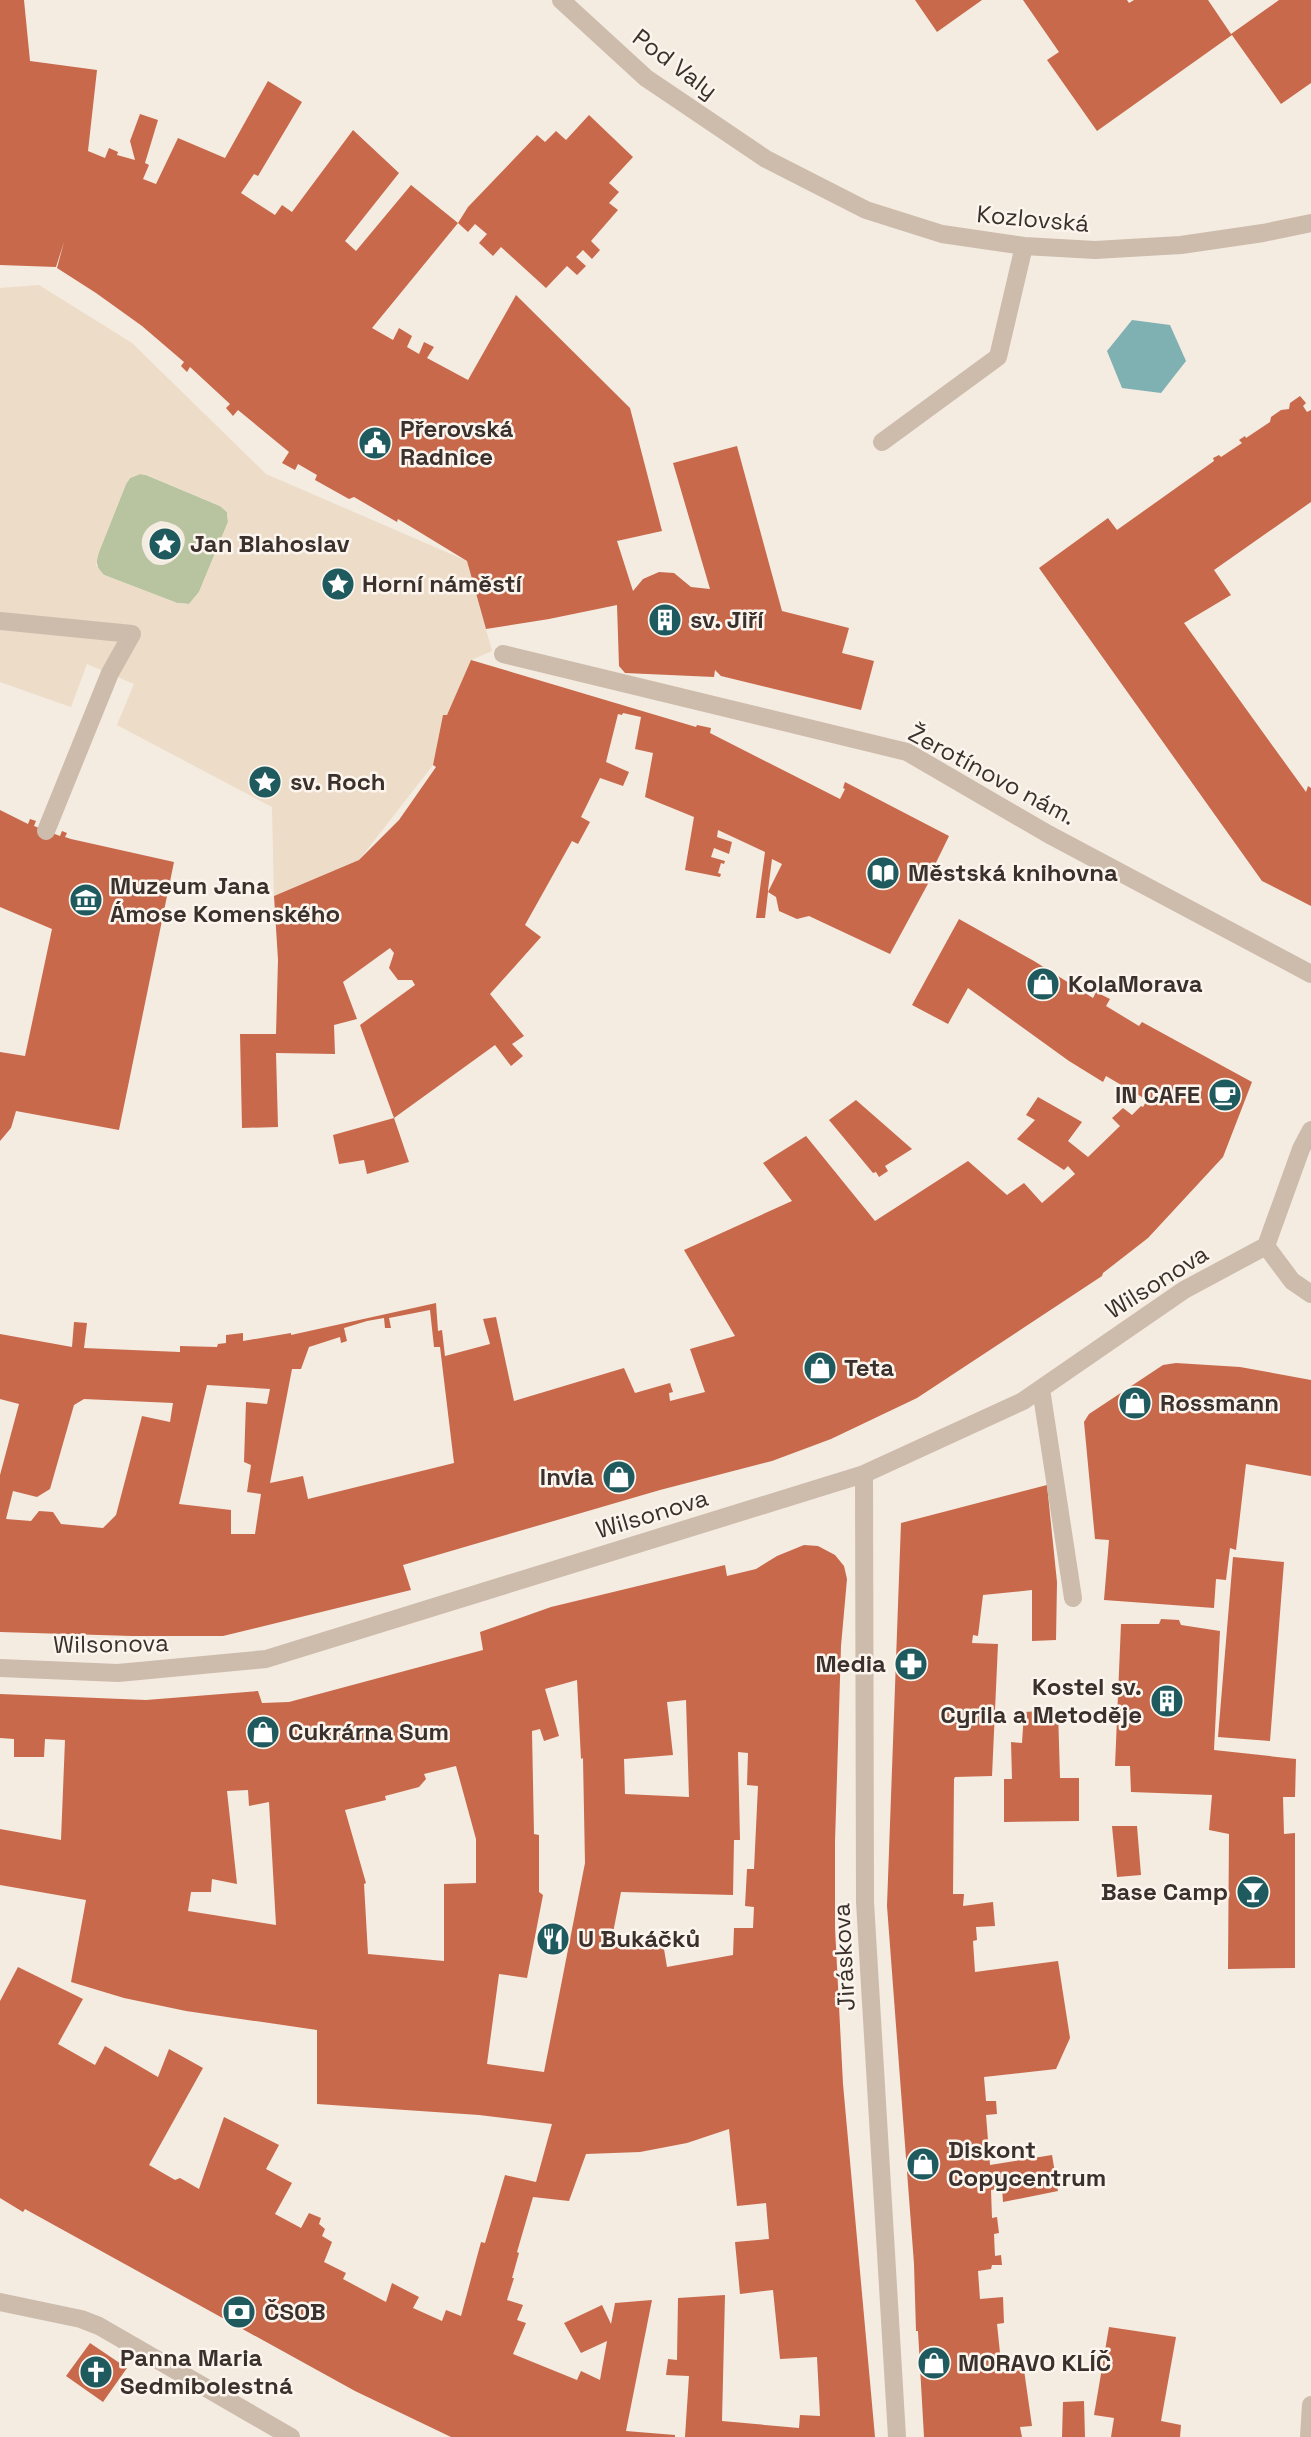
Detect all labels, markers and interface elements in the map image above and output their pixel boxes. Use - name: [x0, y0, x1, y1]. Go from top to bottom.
- street label: Pod Valy: [627, 22, 724, 106]
- street label: Kozlovská: [975, 198, 1091, 239]
- place label: Přerovská Radnice: [400, 413, 514, 472]
- public building icon: Přerovská Radnice: [356, 424, 394, 462]
- place icon: Jan Blahoslav: [146, 525, 184, 563]
- place label: Jan Blahoslav: [190, 528, 350, 559]
- place icon: Horní náměstí: [319, 565, 357, 603]
- place label: Horní náměstí: [362, 568, 522, 599]
- building icon: sv. Jiří: [646, 601, 684, 639]
- place label: sv. Jiří: [690, 604, 764, 635]
- street label: Žerotínovo nám.: [903, 717, 1081, 832]
- place icon: sv. Roch: [246, 763, 284, 801]
- place label: sv. Roch: [290, 766, 386, 797]
- library icon: Městská knihovna: [864, 854, 902, 892]
- place label: Městská knihovna: [908, 857, 1118, 888]
- place label: Muzeum Jana Ámose Komenského: [110, 870, 340, 929]
- museum icon: Muzeum Jana Ámose Komenského: [67, 881, 105, 919]
- shop icon: KolaMorava: [1024, 965, 1062, 1003]
- place label: KolaMorava: [1068, 968, 1203, 999]
- cafe icon: IN CAFE: [1206, 1076, 1244, 1114]
- place label: IN CAFE: [1115, 1079, 1200, 1110]
- street label: Wilsonova: [1099, 1238, 1214, 1325]
- shop icon: Teta: [801, 1349, 839, 1387]
- place label: Teta: [844, 1352, 894, 1383]
- shop icon: Rossmann: [1116, 1384, 1154, 1422]
- place label: Rossmann: [1160, 1387, 1279, 1418]
- shop icon: Invia: [600, 1458, 638, 1496]
- place label: Invia: [540, 1461, 594, 1492]
- street label: Wilsonova: [592, 1482, 712, 1545]
- street label: Wilsonova: [53, 1627, 169, 1660]
- pharmacy icon: Media: [892, 1645, 930, 1683]
- place label: Media: [815, 1648, 886, 1679]
- place label: Kostel sv. Cyrila a Metoděje: [940, 1671, 1142, 1730]
- building icon: Kostel sv. Cyrila a Metoděje: [1148, 1682, 1186, 1720]
- shop icon: Cukrárna Sum: [244, 1713, 282, 1751]
- place label: Cukrárna Sum: [288, 1716, 449, 1747]
- bar icon: Base Camp: [1234, 1873, 1272, 1911]
- place label: Base Camp: [1101, 1876, 1228, 1907]
- street label: Jiráskova: [825, 1902, 862, 2012]
- restaurant icon: U Bukáčků: [534, 1920, 572, 1958]
- place label: U Bukáčků: [578, 1923, 700, 1954]
- place label: Diskont Copycentrum: [948, 2134, 1106, 2193]
- shop icon: Diskont Copycentrum: [904, 2145, 942, 2183]
- bank icon: ČSOB: [220, 2293, 258, 2331]
- place label: ČSOB: [264, 2296, 326, 2327]
- place label: Panna Maria Sedmibolestná: [120, 2342, 293, 2401]
- shop icon: MORAVO KLÍČ: [915, 2344, 953, 2382]
- place label: MORAVO KLÍČ: [958, 2347, 1111, 2378]
- church icon: Panna Maria Sedmibolestná: [77, 2353, 115, 2391]

